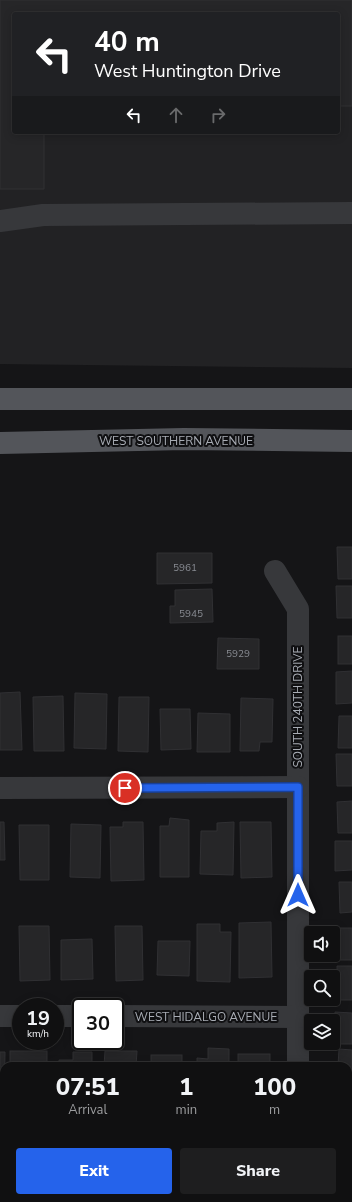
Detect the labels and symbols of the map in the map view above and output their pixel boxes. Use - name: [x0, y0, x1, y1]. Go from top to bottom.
- street label: WEST SOUTHERN AVENUE: [99, 433, 253, 449]
- house number: 5961: [173, 561, 197, 575]
- house number: 5945: [179, 607, 203, 621]
- street label: SOUTH 240TH DRIVE: [290, 646, 306, 768]
- house number: 5929: [226, 647, 250, 661]
- pin: [108, 771, 142, 805]
- position arrow: [277, 874, 319, 916]
- speed limit sign: 30: [72, 998, 124, 1050]
- street label: WEST HIDALGO AVENUE: [135, 1009, 277, 1025]

